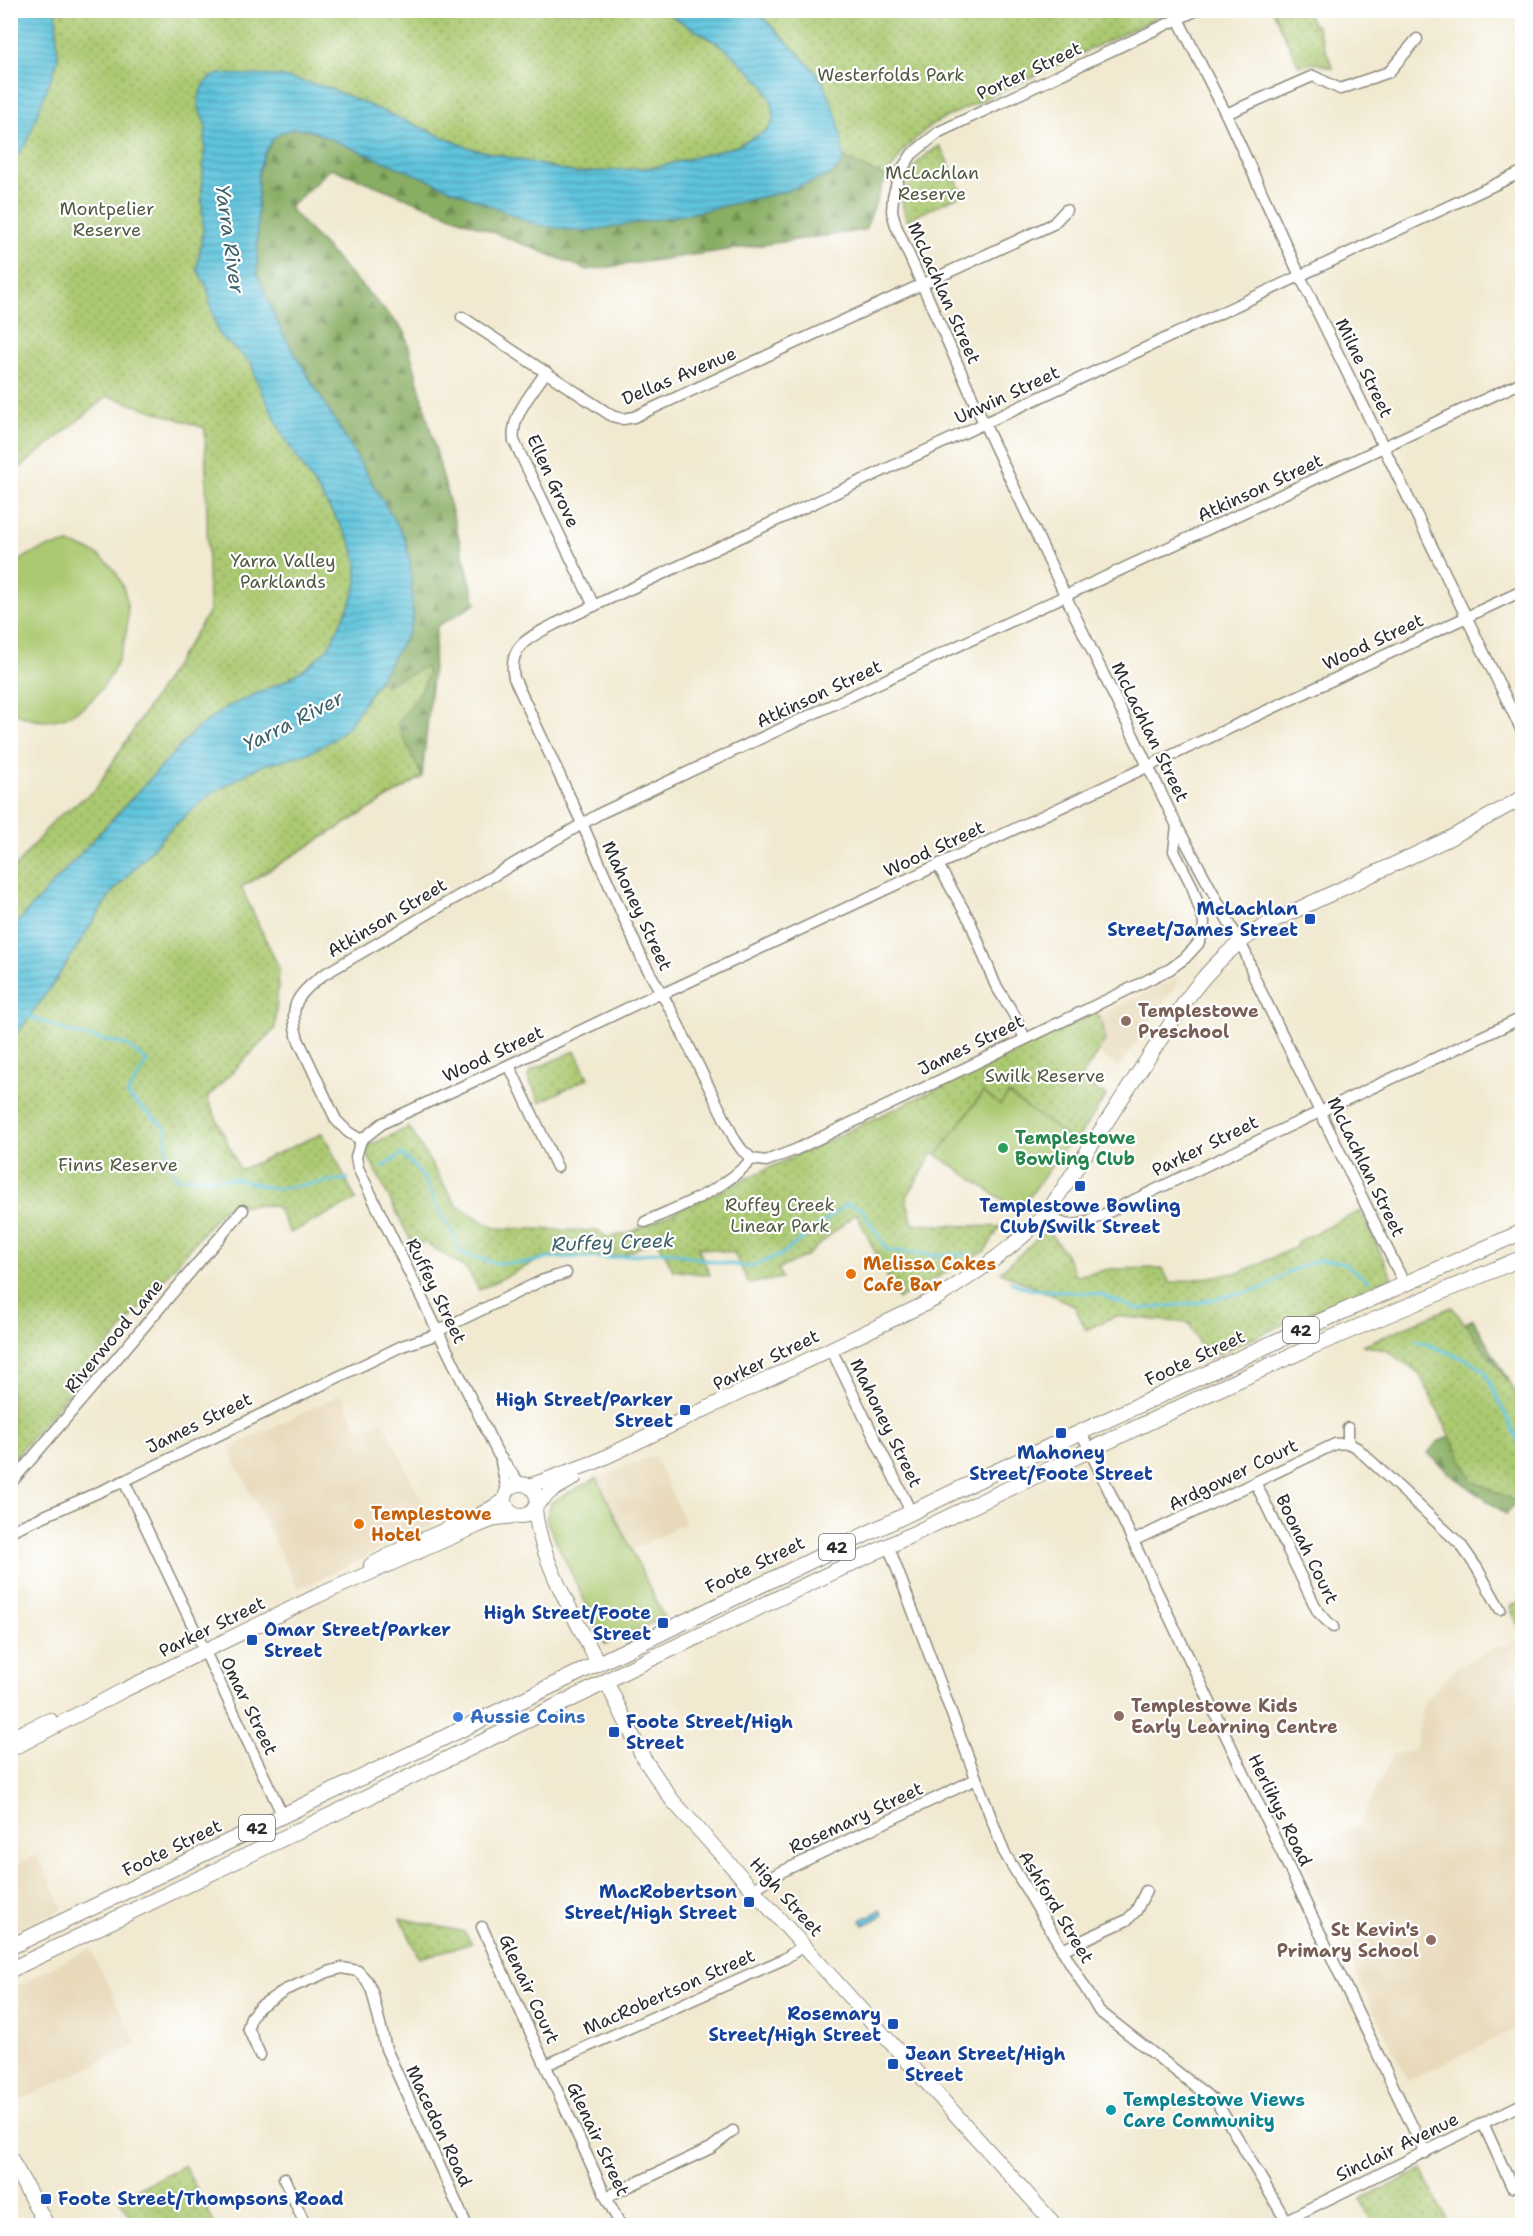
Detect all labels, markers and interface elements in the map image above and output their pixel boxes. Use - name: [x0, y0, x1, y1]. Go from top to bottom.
- street label: Porter Street: [973, 36, 1086, 106]
- park label: Westerfolds Park: [817, 63, 965, 87]
- park label: McLachlan Reserve: [885, 161, 979, 206]
- water label: Yarra River: [209, 183, 251, 296]
- park label: Montpelier Reserve: [59, 197, 155, 242]
- street label: McLachlan Street: [902, 218, 986, 368]
- street label: Milne Street: [1330, 314, 1398, 422]
- street label: Dellas Avenue: [618, 341, 740, 411]
- street label: Unwin Street: [951, 360, 1063, 430]
- street label: Ellen Grove: [521, 431, 585, 531]
- street label: Atkinson Street: [1193, 448, 1327, 528]
- park label: Yarra Valley Parklands: [230, 549, 336, 594]
- street label: Wood Street: [1319, 608, 1428, 676]
- street label: Atkinson Street: [752, 654, 886, 734]
- street label: McLachlan Street: [1106, 658, 1194, 806]
- water label: Yarra River: [238, 684, 348, 757]
- street label: Wood Street: [880, 815, 989, 883]
- street label: Mahoney Street: [596, 837, 678, 975]
- street label: Atkinson Street: [323, 873, 451, 963]
- place label: McLachlan Street/James Street: [1107, 897, 1298, 942]
- marker: McLachlan Street/James Street: [1303, 912, 1317, 926]
- place label: Templestowe Preschool: [1138, 999, 1259, 1044]
- street label: James Street: [914, 1009, 1028, 1081]
- marker: Templestowe Preschool: [1119, 1014, 1133, 1028]
- street label: Wood Street: [439, 1020, 548, 1088]
- park label: Swilk Reserve: [985, 1064, 1105, 1088]
- street label: McLachlan Street: [1322, 1093, 1410, 1241]
- street label: Parker Street: [1148, 1110, 1262, 1182]
- place label: Templestowe Bowling Club: [1015, 1126, 1136, 1171]
- marker: Templestowe Bowling Club: [996, 1141, 1010, 1155]
- park label: Finns Reserve: [58, 1153, 178, 1177]
- marker: Templestowe Bowling Club/Swilk Street: [1073, 1179, 1087, 1193]
- park label: Ruffey Creek Linear Park: [725, 1193, 835, 1238]
- place label: Templestowe Bowling Club/Swilk Street: [979, 1194, 1181, 1239]
- water label: Ruffey Creek: [551, 1227, 676, 1257]
- street label: Ruffey Street: [400, 1234, 472, 1348]
- place label: Melissa Cakes Cafe Bar: [863, 1252, 996, 1297]
- marker: Melissa Cakes Cafe Bar: [844, 1267, 858, 1281]
- street label: Riverwood Lane: [59, 1274, 169, 1398]
- road number: 42: [1283, 1317, 1319, 1343]
- street label: Parker Street: [709, 1324, 823, 1396]
- street label: Foote Street: [1141, 1324, 1249, 1392]
- street label: Mahoney Street: [844, 1355, 928, 1492]
- street label: James Street: [142, 1387, 256, 1459]
- place label: High Street/Parker Street: [495, 1388, 673, 1433]
- marker: High Street/Parker Street: [678, 1403, 692, 1417]
- marker: Mahoney Street/Foote Street: [1054, 1426, 1068, 1440]
- street label: Ardgower Court: [1164, 1433, 1302, 1517]
- place label: Mahoney Street/Foote Street: [969, 1441, 1153, 1486]
- street label: Boonah Court: [1270, 1490, 1344, 1608]
- place label: Templestowe Hotel: [371, 1502, 492, 1547]
- marker: Templestowe Hotel: [352, 1517, 366, 1531]
- street label: Foote Street: [701, 1531, 809, 1599]
- road number: 42: [819, 1534, 855, 1560]
- street label: Parker Street: [155, 1591, 269, 1663]
- place label: High Street/Foote Street: [483, 1601, 651, 1646]
- marker: High Street/Foote Street: [656, 1616, 670, 1630]
- place label: Omar Street/Parker Street: [264, 1618, 451, 1663]
- marker: Omar Street/Parker Street: [245, 1633, 259, 1647]
- street label: Omar Street: [215, 1653, 283, 1759]
- place label: Templestowe Kids Early Learning Centre: [1131, 1694, 1338, 1739]
- place label: Aussie Coins: [470, 1705, 586, 1729]
- marker: Templestowe Kids Early Learning Centre: [1112, 1709, 1126, 1723]
- marker: Aussie Coins: [451, 1710, 465, 1724]
- place label: Foote Street/High Street: [626, 1710, 793, 1755]
- marker: Foote Street/High Street: [607, 1725, 621, 1739]
- street label: Herlihys Road: [1242, 1750, 1318, 1870]
- street label: Rosemary Street: [785, 1776, 927, 1860]
- street label: Foote Street: [118, 1814, 226, 1882]
- road number: 42: [239, 1815, 275, 1841]
- street label: Ashford Street: [1013, 1846, 1099, 1968]
- street label: High Street: [744, 1852, 828, 1942]
- place label: MacRobertson Street/High Street: [565, 1880, 737, 1925]
- marker: MacRobertson Street/High Street: [742, 1895, 756, 1909]
- place label: St Kevin's Primary School: [1277, 1918, 1419, 1963]
- street label: Glenair Court: [493, 1930, 565, 2048]
- marker: St Kevin's Primary School: [1424, 1933, 1438, 1947]
- street label: MacRobertson Street: [579, 1943, 759, 2041]
- place label: Rosemary Street/High Street: [709, 2002, 881, 2047]
- marker: Rosemary Street/High Street: [886, 2017, 900, 2031]
- place label: Jean Street/High Street: [905, 2042, 1066, 2087]
- marker: Jean Street/High Street: [886, 2057, 900, 2071]
- street label: Macedon Road: [400, 2061, 478, 2191]
- street label: Glenair Street: [561, 2078, 635, 2200]
- place label: Templestowe Views Care Community: [1123, 2088, 1305, 2133]
- marker: Templestowe Views Care Community: [1104, 2103, 1118, 2117]
- street label: Sinclair Avenue: [1332, 2107, 1462, 2187]
- place label: Foote Street/Thompsons Road: [58, 2187, 344, 2211]
- marker: Foote Street/Thompsons Road: [39, 2192, 53, 2206]

